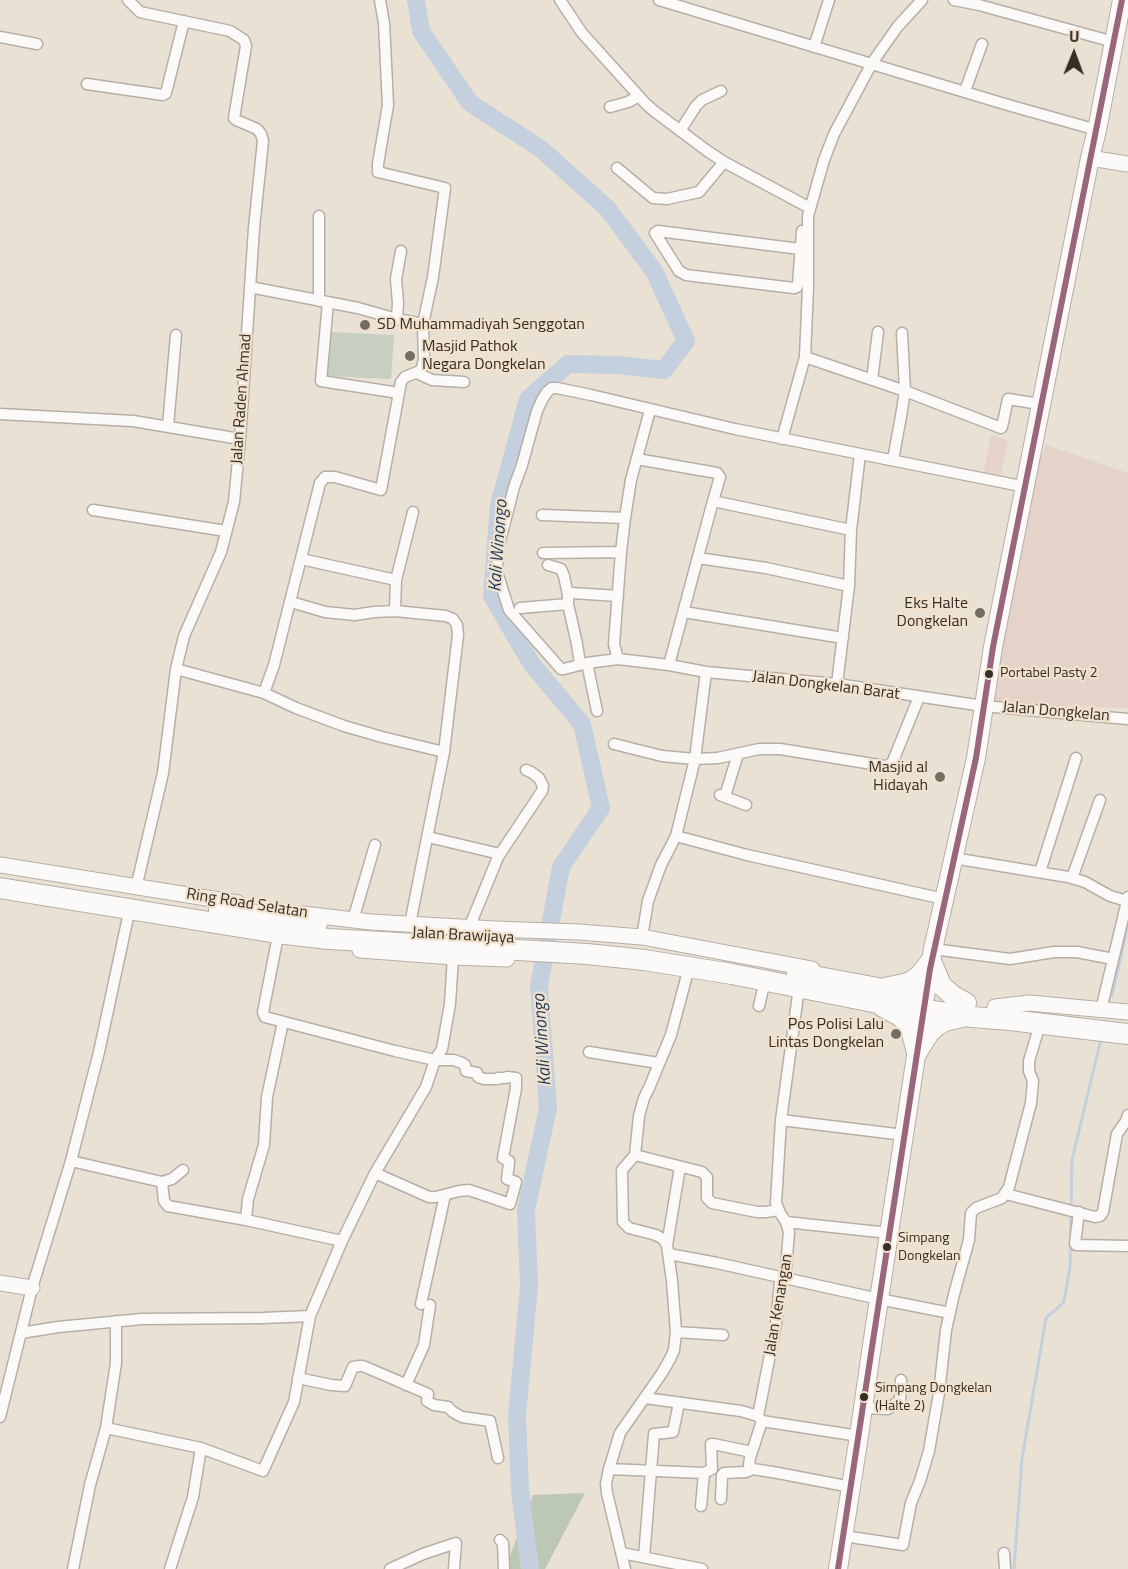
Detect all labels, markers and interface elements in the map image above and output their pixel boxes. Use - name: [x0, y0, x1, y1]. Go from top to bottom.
- north arrow: [1044, 24, 1104, 84]
- text: U: [1069, 24, 1080, 48]
- place label: SD Muhammadiyah Senggotan: [377, 315, 585, 335]
- marker: SD Muhammadiyah Senggotan: [358, 318, 372, 332]
- street label: Jalan Raden Ahmad: [228, 333, 256, 465]
- place label: Masjid Pathok Negara Dongkelan: [422, 337, 546, 375]
- marker: Masjid Pathok Negara Dongkelan: [403, 349, 417, 363]
- water label: Kali Winongo: [485, 499, 513, 593]
- place label: Eks Halte Dongkelan: [897, 594, 968, 632]
- marker: Eks Halte Dongkelan: [973, 606, 987, 620]
- place label: Portabel Pasty 2: [1000, 666, 1098, 682]
- street label: Jalan Dongkelan Barat: [751, 667, 901, 705]
- marker: Portabel Pasty 2: [983, 668, 995, 680]
- street label: Jalan Dongkelan: [1001, 698, 1111, 726]
- place label: Masjid al Hidayah: [868, 758, 928, 796]
- marker: Masjid al Hidayah: [933, 770, 947, 784]
- street label: Ring Road Selatan: [185, 885, 309, 923]
- street label: Jalan Brawijaya: [411, 924, 515, 948]
- water label: Kali Winongo: [529, 993, 557, 1087]
- place label: Pos Polisi Lalu Lintas Dongkelan: [768, 1015, 884, 1053]
- marker: Pos Polisi Lalu Lintas Dongkelan: [889, 1027, 903, 1041]
- place label: Simpang Dongkelan: [898, 1231, 960, 1264]
- marker: Simpang Dongkelan: [881, 1241, 893, 1253]
- street label: Jalan Kenangan: [761, 1252, 797, 1358]
- place label: Simpang Dongkelan (Halte 2): [875, 1381, 992, 1414]
- marker: Simpang Dongkelan (Halte 2): [858, 1391, 870, 1403]

